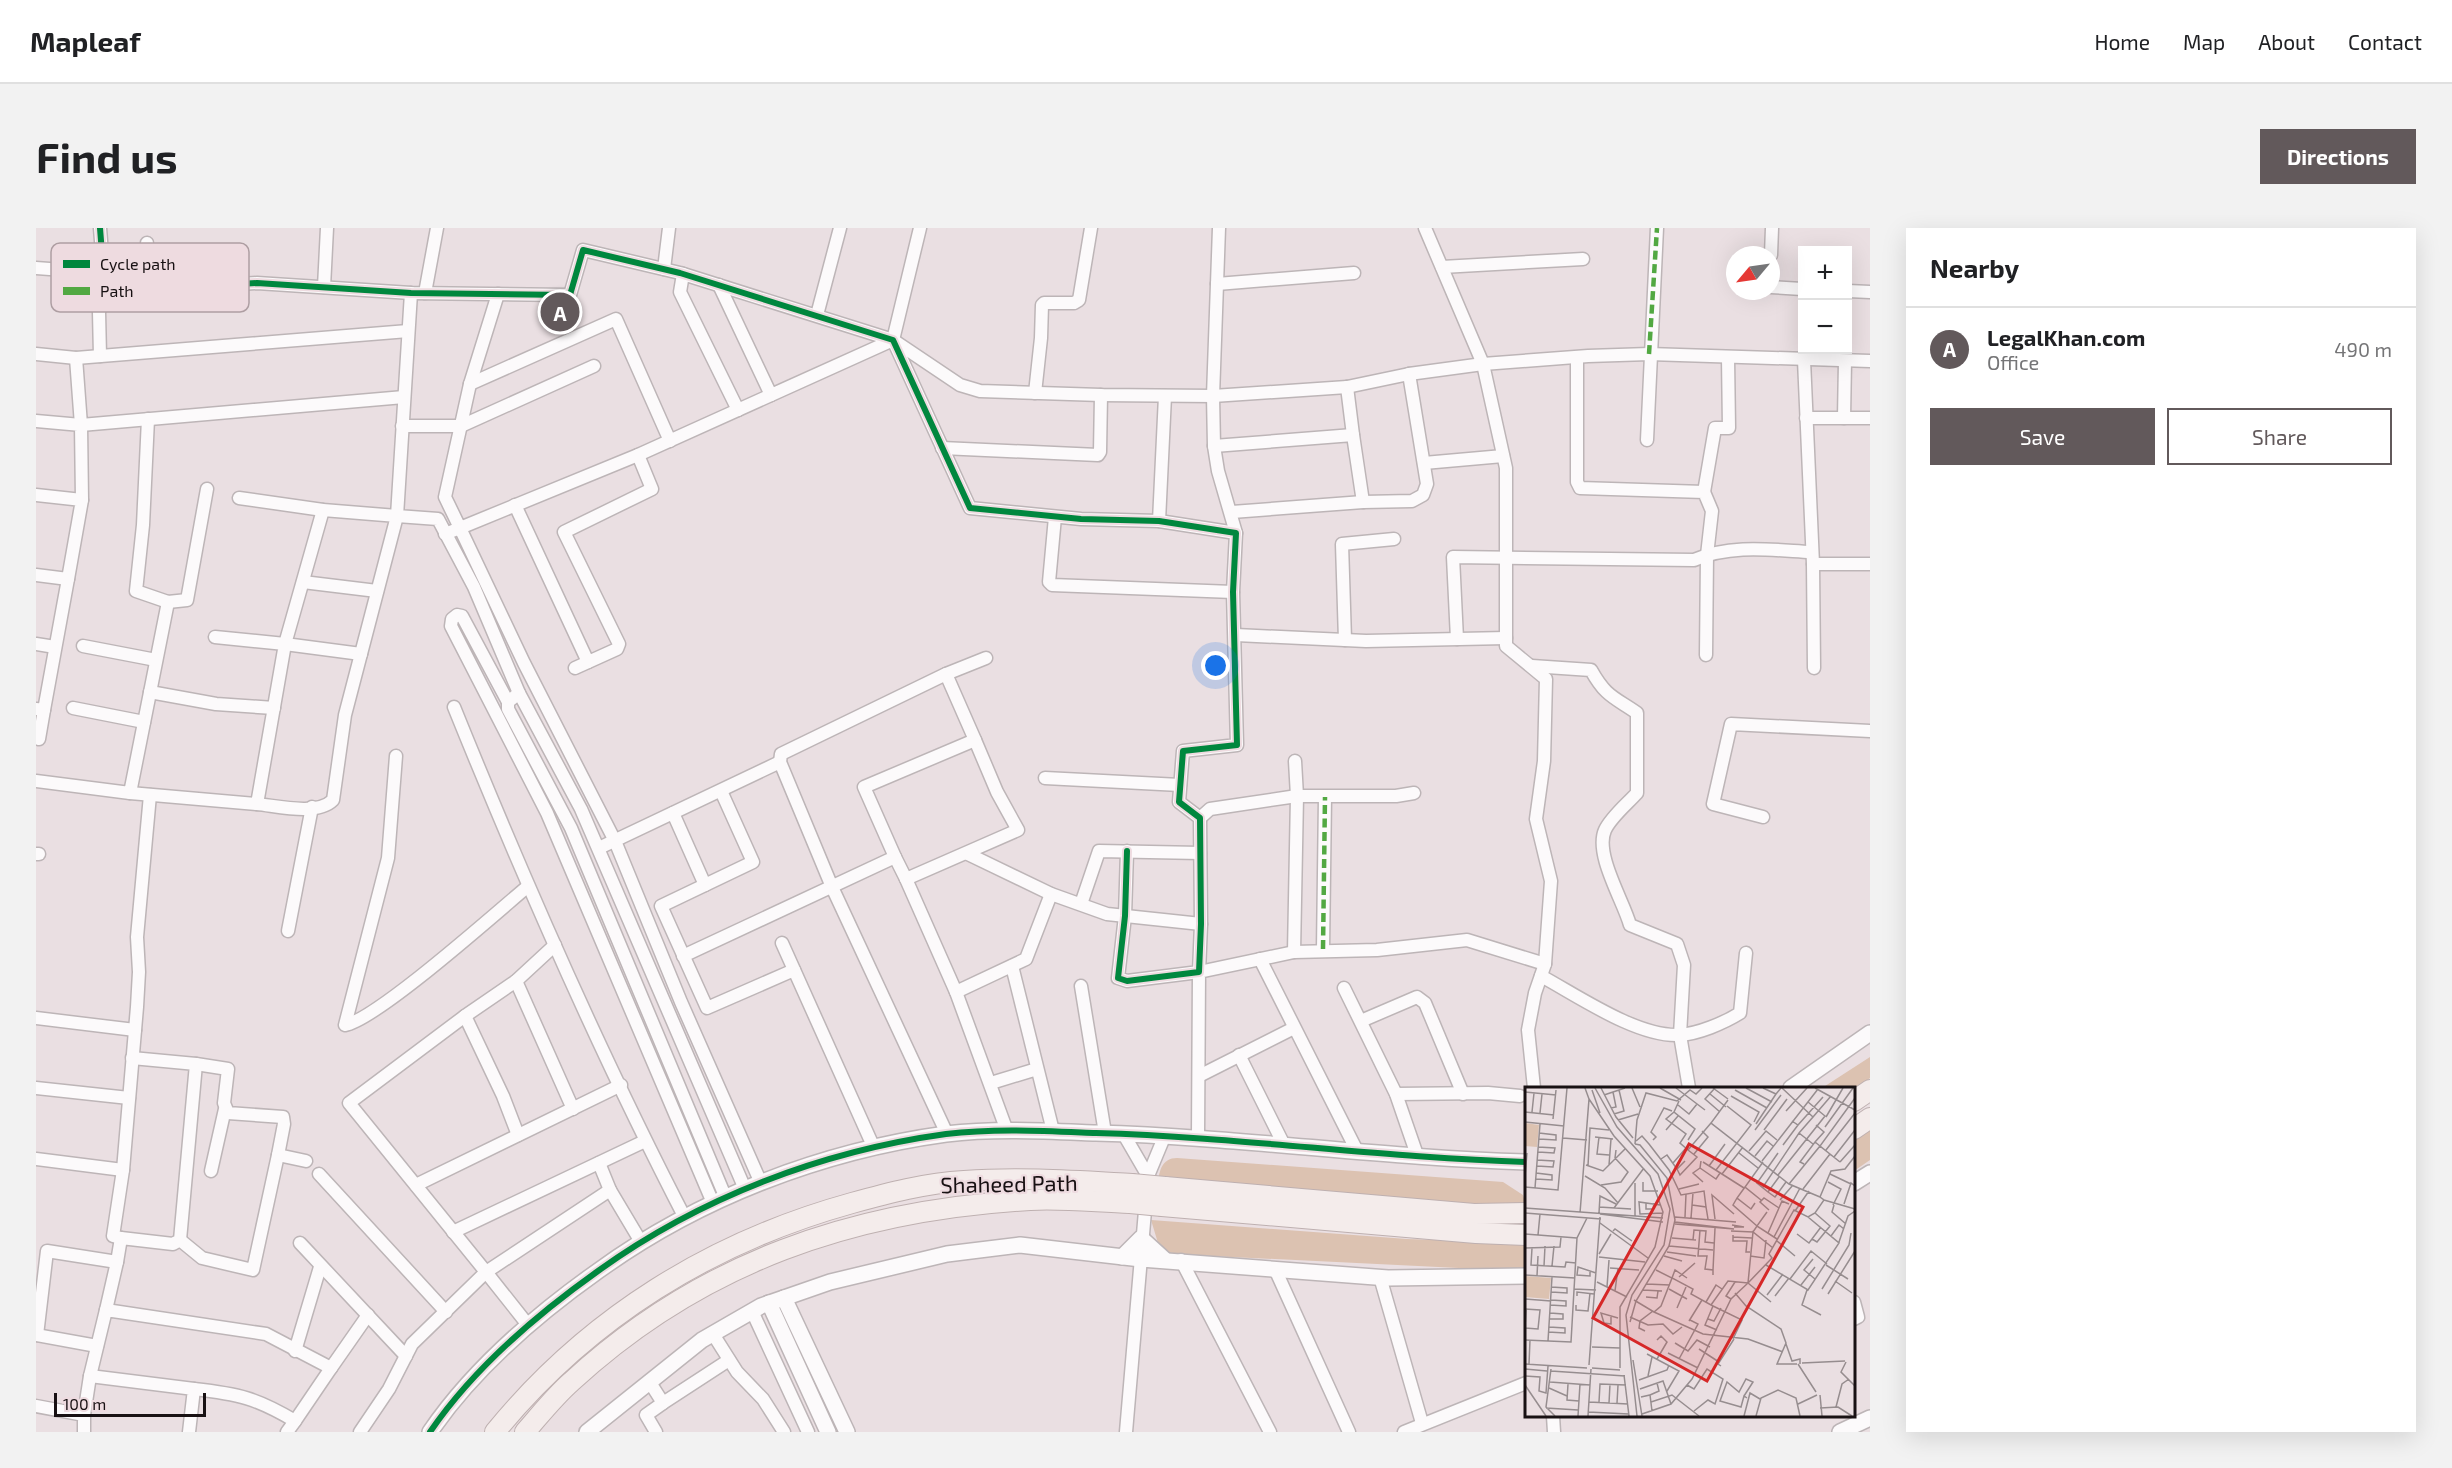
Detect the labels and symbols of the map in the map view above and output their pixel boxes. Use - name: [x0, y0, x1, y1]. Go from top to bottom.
- legend: [51, 243, 249, 312]
- north arrow: [1726, 246, 1780, 300]
- text: Cycle path: [100, 254, 176, 273]
- text: Path: [100, 281, 134, 300]
- pin: A: [540, 290, 580, 334]
- your location: [1201, 651, 1230, 680]
- inset map: [1525, 1087, 1855, 1417]
- street label: Shaheed Path: [940, 1169, 1078, 1197]
- scale bar: [54, 1390, 206, 1418]

